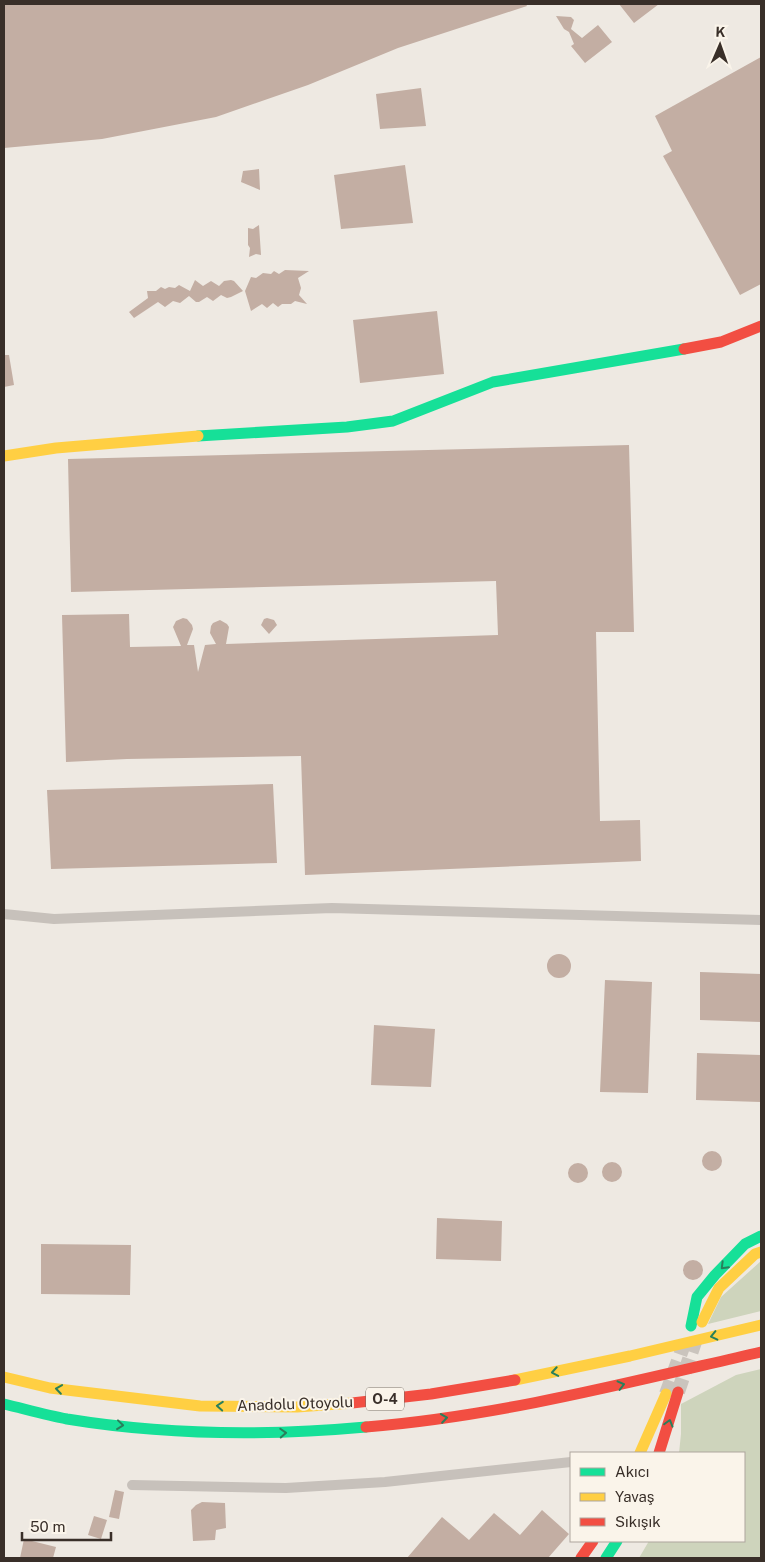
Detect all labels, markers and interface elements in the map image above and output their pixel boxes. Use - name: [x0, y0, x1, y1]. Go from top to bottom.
- north arrow: [695, 20, 745, 70]
- text: K: [715, 24, 726, 40]
- one-way arrow: [720, 1260, 729, 1269]
- one-way arrow: [709, 1330, 718, 1341]
- one-way arrow: [551, 1367, 560, 1377]
- one-way arrow: [617, 1380, 626, 1391]
- one-way arrow: [55, 1384, 63, 1395]
- road number: O-4: [366, 1388, 404, 1410]
- street label: Anadolu Otoyolu: [237, 1393, 353, 1414]
- one-way arrow: [216, 1401, 224, 1412]
- one-way arrow: [440, 1414, 449, 1424]
- one-way arrow: [117, 1419, 125, 1430]
- one-way arrow: [663, 1419, 673, 1427]
- one-way arrow: [279, 1427, 287, 1438]
- legend: [570, 1452, 745, 1542]
- text: Akıcı: [615, 1463, 649, 1480]
- text: Yavaş: [615, 1488, 654, 1505]
- scale bar: [22, 1510, 111, 1542]
- text: Sıkışık: [615, 1513, 661, 1530]
- text: 50 m: [30, 1518, 65, 1535]

